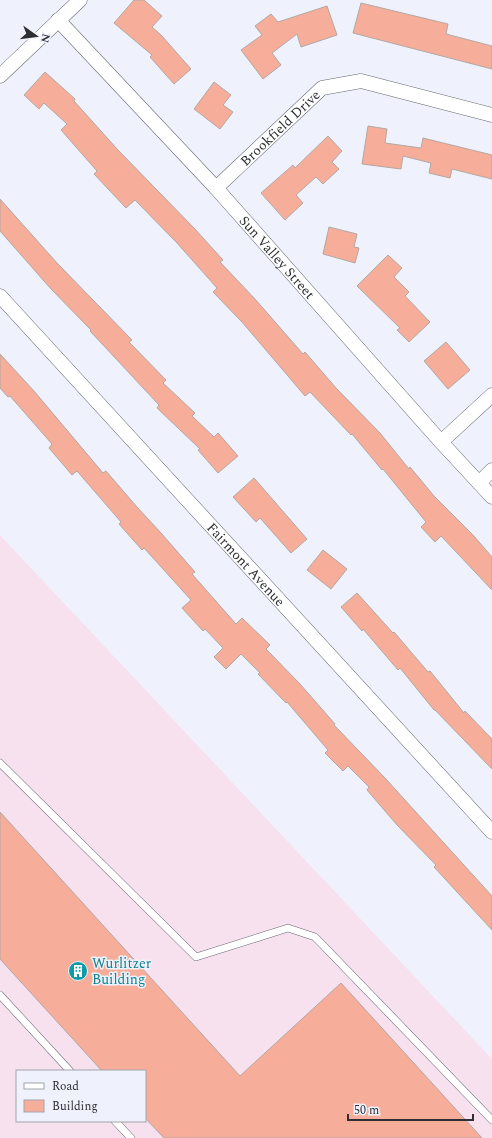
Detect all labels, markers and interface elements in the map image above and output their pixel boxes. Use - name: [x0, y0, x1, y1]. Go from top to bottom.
- north arrow: [16, 16, 56, 56]
- text: N: [36, 32, 55, 45]
- street label: Brookfield Drive: [236, 85, 325, 171]
- street label: Sun Valley Street: [234, 211, 320, 304]
- street label: Fairmont Avenue: [202, 518, 290, 611]
- place label: Wurlitzer Building: [92, 953, 152, 990]
- building icon: Wurlitzer Building: [67, 960, 89, 982]
- legend: [16, 1070, 146, 1122]
- text: Road: [52, 1077, 79, 1096]
- scale bar: [348, 1096, 473, 1122]
- text: Building: [52, 1097, 98, 1116]
- text: 50 m: [354, 1101, 379, 1120]

